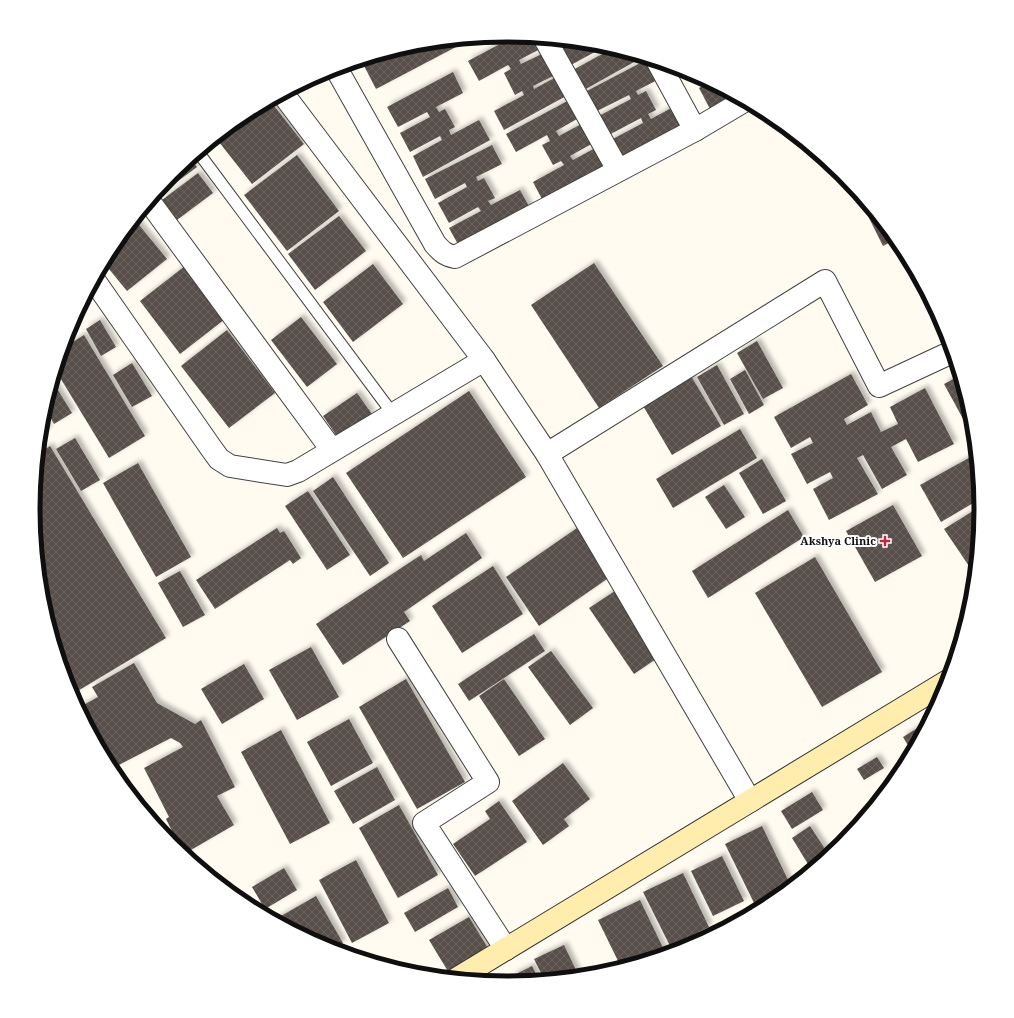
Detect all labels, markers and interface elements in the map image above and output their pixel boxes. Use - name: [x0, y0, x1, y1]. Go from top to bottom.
- place label: Akshya Clinic: [800, 533, 876, 548]
- marker: Akshya Clinic: [879, 535, 891, 547]

